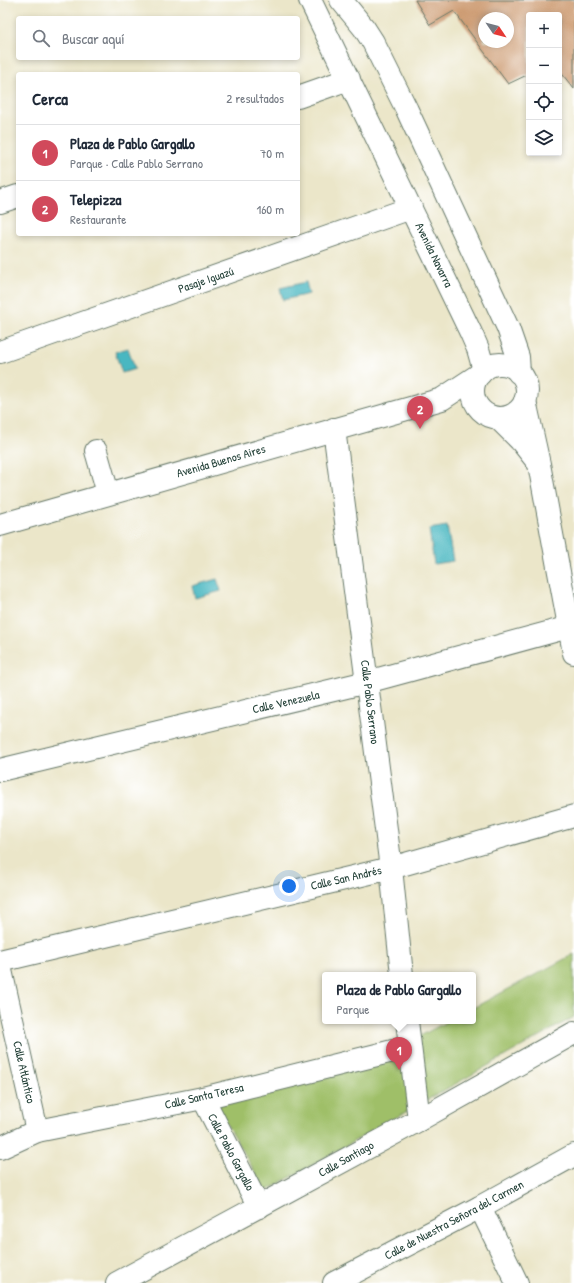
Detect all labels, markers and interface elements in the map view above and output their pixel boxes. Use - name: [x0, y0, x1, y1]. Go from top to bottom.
- north arrow: [478, 12, 514, 48]
- map controls: [526, 12, 562, 156]
- button: +: [526, 12, 562, 48]
- search box: [16, 16, 300, 60]
- icon: search: [30, 27, 52, 49]
- text: Buscar aquí: [62, 28, 125, 49]
- button: −: [526, 48, 562, 84]
- button: locate: [526, 84, 562, 120]
- text: Cerca: [32, 87, 68, 110]
- text: 2 resultados: [226, 89, 284, 107]
- button: layers: [526, 120, 562, 156]
- text: Plaza de Pablo Gargallo: [70, 133, 195, 154]
- text: 1: [43, 144, 47, 162]
- text: 70 m: [260, 144, 284, 162]
- text: Parque · Calle Pablo Serrano: [70, 154, 203, 172]
- text: Telepizza: [70, 189, 121, 210]
- text: 2: [42, 200, 48, 218]
- text: 160 m: [256, 200, 284, 218]
- text: Restaurante: [70, 210, 126, 228]
- street label: Avenida Navarra: [411, 219, 458, 290]
- street label: Pasaje Iguazú: [176, 262, 236, 297]
- pin: 2: [407, 396, 433, 429]
- street label: Avenida Buenos Aires: [175, 440, 268, 481]
- street label: Calle Pablo Serrano: [357, 659, 384, 745]
- street label: Calle Venezuela: [251, 685, 321, 717]
- street label: Calle San Andrés: [309, 861, 383, 894]
- your location: [279, 876, 299, 896]
- popup: [322, 972, 476, 1024]
- text: Plaza de Pablo Gargallo: [337, 979, 461, 1000]
- text: Parque: [337, 1000, 369, 1018]
- pin: 1: [386, 1037, 412, 1070]
- street label: Calle Atlántico: [9, 1039, 40, 1105]
- street label: Calle Santa Teresa: [163, 1078, 245, 1113]
- street label: Calle Pablo Gargallo: [204, 1110, 259, 1194]
- street label: Calle Santiago: [315, 1136, 377, 1181]
- street label: Calle de Nuestra Señora del Carmen: [381, 1176, 526, 1264]

